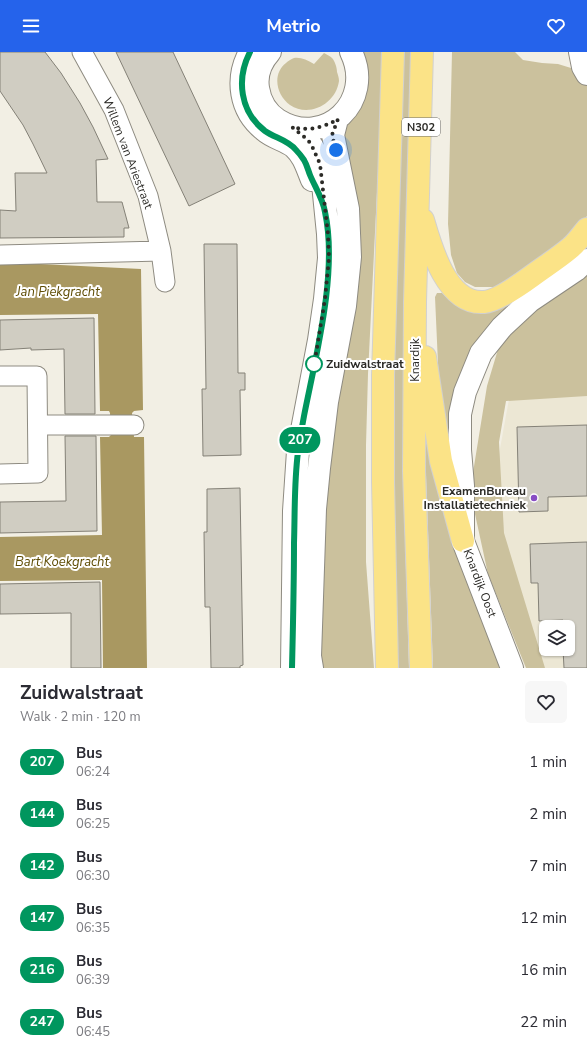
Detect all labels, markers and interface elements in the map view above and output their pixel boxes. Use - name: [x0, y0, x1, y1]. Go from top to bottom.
- text: Metrio: [266, 14, 321, 38]
- icon: menu: [20, 15, 42, 37]
- icon: heart: [545, 15, 567, 37]
- street label: Willem van Ariestraat: [99, 95, 157, 212]
- road number: N302: [402, 118, 440, 136]
- your location: [326, 140, 346, 160]
- water label: Jan Piekgracht: [15, 283, 100, 301]
- street label: Knardijk: [407, 337, 423, 382]
- marker: Zuidwalstraat: [305, 355, 323, 373]
- place label: Zuidwalstraat: [326, 356, 404, 372]
- line badge: 207: [277, 427, 323, 453]
- text: 207: [287, 430, 313, 449]
- place label: ExamenBureau Installatietechniek: [424, 483, 527, 513]
- marker: ExamenBureau Installatietechniek: [529, 493, 539, 503]
- street label: Knardijk Oost: [460, 546, 501, 620]
- water label: Bart Koekgracht: [15, 553, 109, 571]
- map controls: [539, 620, 575, 656]
- button: layers: [539, 620, 575, 656]
- text: Zuidwalstraat: [20, 680, 143, 706]
- button: heart: [525, 681, 567, 723]
- text: Walk · 2 min · 120 m: [20, 708, 141, 726]
- text: Bus: [76, 743, 102, 763]
- text: 207: [29, 752, 55, 771]
- text: 1 min: [529, 752, 567, 772]
- text: 06:24: [76, 763, 110, 781]
- text: Bus: [76, 795, 102, 815]
- text: 144: [29, 804, 55, 823]
- text: 2 min: [529, 804, 567, 824]
- text: 06:25: [76, 815, 110, 833]
- text: Bus: [76, 847, 102, 867]
- text: 142: [29, 856, 55, 875]
- text: 7 min: [529, 856, 567, 876]
- text: 06:30: [76, 867, 110, 885]
- text: Bus: [76, 899, 102, 919]
- text: 147: [29, 908, 55, 927]
- text: 12 min: [520, 908, 567, 928]
- text: 06:35: [76, 919, 110, 937]
- text: Bus: [76, 951, 102, 971]
- text: 216: [29, 960, 55, 979]
- text: 16 min: [520, 960, 567, 980]
- text: 06:39: [76, 971, 110, 989]
- text: Bus: [76, 1003, 102, 1023]
- text: 247: [29, 1012, 55, 1031]
- text: 22 min: [520, 1012, 567, 1032]
- text: 06:45: [76, 1023, 110, 1041]

